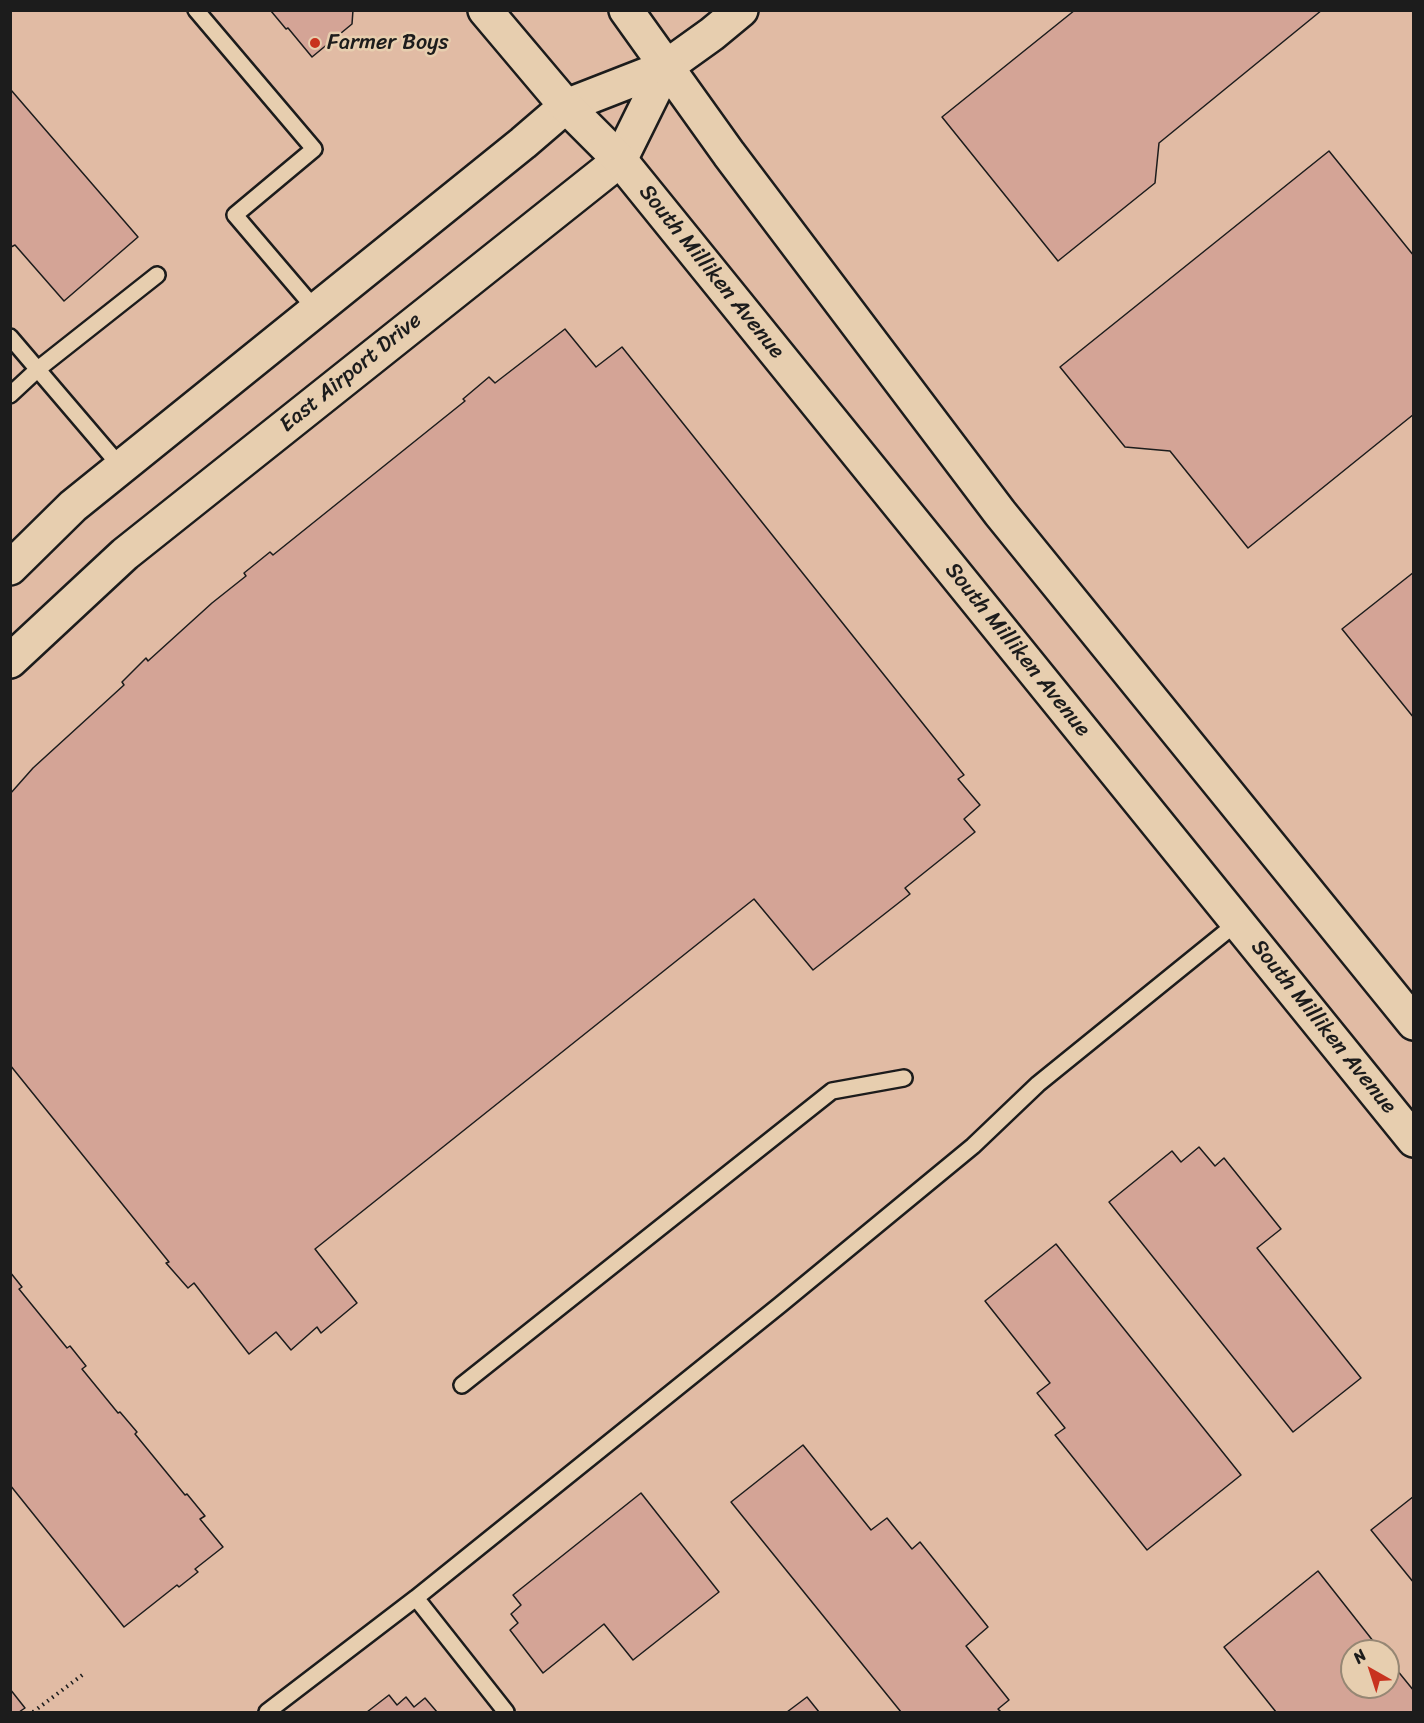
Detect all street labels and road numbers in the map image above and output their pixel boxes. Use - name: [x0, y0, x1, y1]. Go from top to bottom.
- street label: South Milliken Avenue: [633, 180, 789, 364]
- street label: East Airport Drive: [275, 308, 427, 438]
- street label: South Milliken Avenue: [939, 558, 1095, 742]
- street label: South Milliken Avenue: [1245, 935, 1401, 1119]

